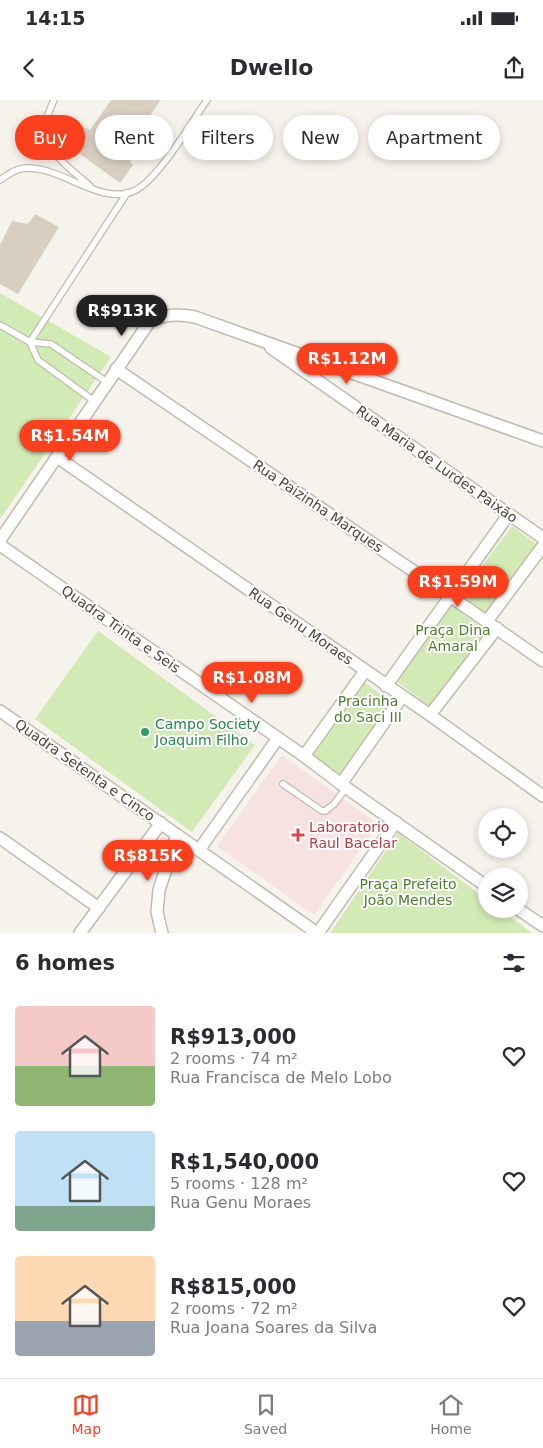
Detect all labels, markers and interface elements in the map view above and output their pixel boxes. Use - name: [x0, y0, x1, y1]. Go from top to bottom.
- text: 14:15: [25, 7, 85, 29]
- icon: back: [15, 54, 43, 82]
- icon: share: [500, 54, 528, 82]
- text: Dwello: [230, 55, 313, 80]
- chip: Buy: [15, 115, 85, 160]
- chip: Rent: [95, 115, 173, 160]
- chip: Filters: [183, 115, 273, 160]
- chip: New: [283, 115, 358, 160]
- chip: Apartment: [368, 115, 500, 160]
- pin: R$913K: [81, 294, 163, 337]
- text: R$913K: [87, 301, 157, 320]
- pin: R$1.12M: [301, 342, 393, 385]
- text: R$1.12M: [308, 349, 386, 368]
- street label: Rua Maria de Lurdes Paixão: [353, 402, 521, 526]
- pin: R$1.54M: [24, 420, 116, 462]
- text: R$1.54M: [31, 426, 109, 445]
- street label: Rua Paizinha Marques: [250, 457, 386, 555]
- pin: R$1.59M: [412, 566, 504, 608]
- text: R$1.59M: [419, 572, 497, 591]
- street label: Quadra Trinta e Seis: [58, 582, 184, 676]
- street label: Rua Genu Moraes: [246, 584, 356, 668]
- park label: Praça Dina Amaral: [415, 622, 491, 654]
- pin: R$1.08M: [206, 662, 298, 704]
- text: R$1.08M: [213, 668, 291, 687]
- park label: Pracinha do Saci III: [334, 693, 402, 725]
- street label: Quadra Setenta e Cinco: [12, 716, 158, 824]
- place label: Campo Society Joaquim Filho: [154, 716, 260, 748]
- marker: Campo Society Joaquim Filho: [139, 726, 151, 738]
- map controls: [478, 808, 528, 918]
- button: locate: [478, 808, 528, 858]
- place label: Laboratorio Raul Bacelar: [309, 819, 397, 851]
- marker: Laboratorio Raul Bacelar: [291, 828, 305, 842]
- pin: R$815K: [107, 840, 189, 882]
- text: R$815K: [113, 846, 183, 865]
- button: layers: [478, 868, 528, 918]
- park label: Praça Prefeito João Mendes: [359, 876, 457, 908]
- icon: filters: [500, 949, 528, 977]
- text: 6 homes: [15, 951, 115, 975]
- text: R$913,000: [170, 1025, 296, 1049]
- icon: home: [55, 1026, 115, 1086]
- icon: heart: [500, 1042, 528, 1070]
- text: 2 rooms · 74 m²: [170, 1049, 298, 1068]
- text: Rua Francisca de Melo Lobo: [170, 1068, 392, 1087]
- text: R$1,540,000: [170, 1150, 319, 1174]
- icon: home: [55, 1151, 115, 1211]
- icon: heart: [500, 1167, 528, 1195]
- text: 5 rooms · 128 m²: [170, 1174, 308, 1193]
- text: Rua Genu Moraes: [170, 1193, 311, 1212]
- text: R$815,000: [170, 1275, 296, 1299]
- icon: home: [55, 1276, 115, 1336]
- icon: heart: [500, 1292, 528, 1320]
- text: 2 rooms · 72 m²: [170, 1299, 298, 1318]
- text: Rua Joana Soares da Silva: [170, 1318, 377, 1337]
- tab: Map: [71, 1391, 101, 1437]
- tab: Saved: [244, 1391, 287, 1437]
- tab: Home: [430, 1391, 472, 1437]

